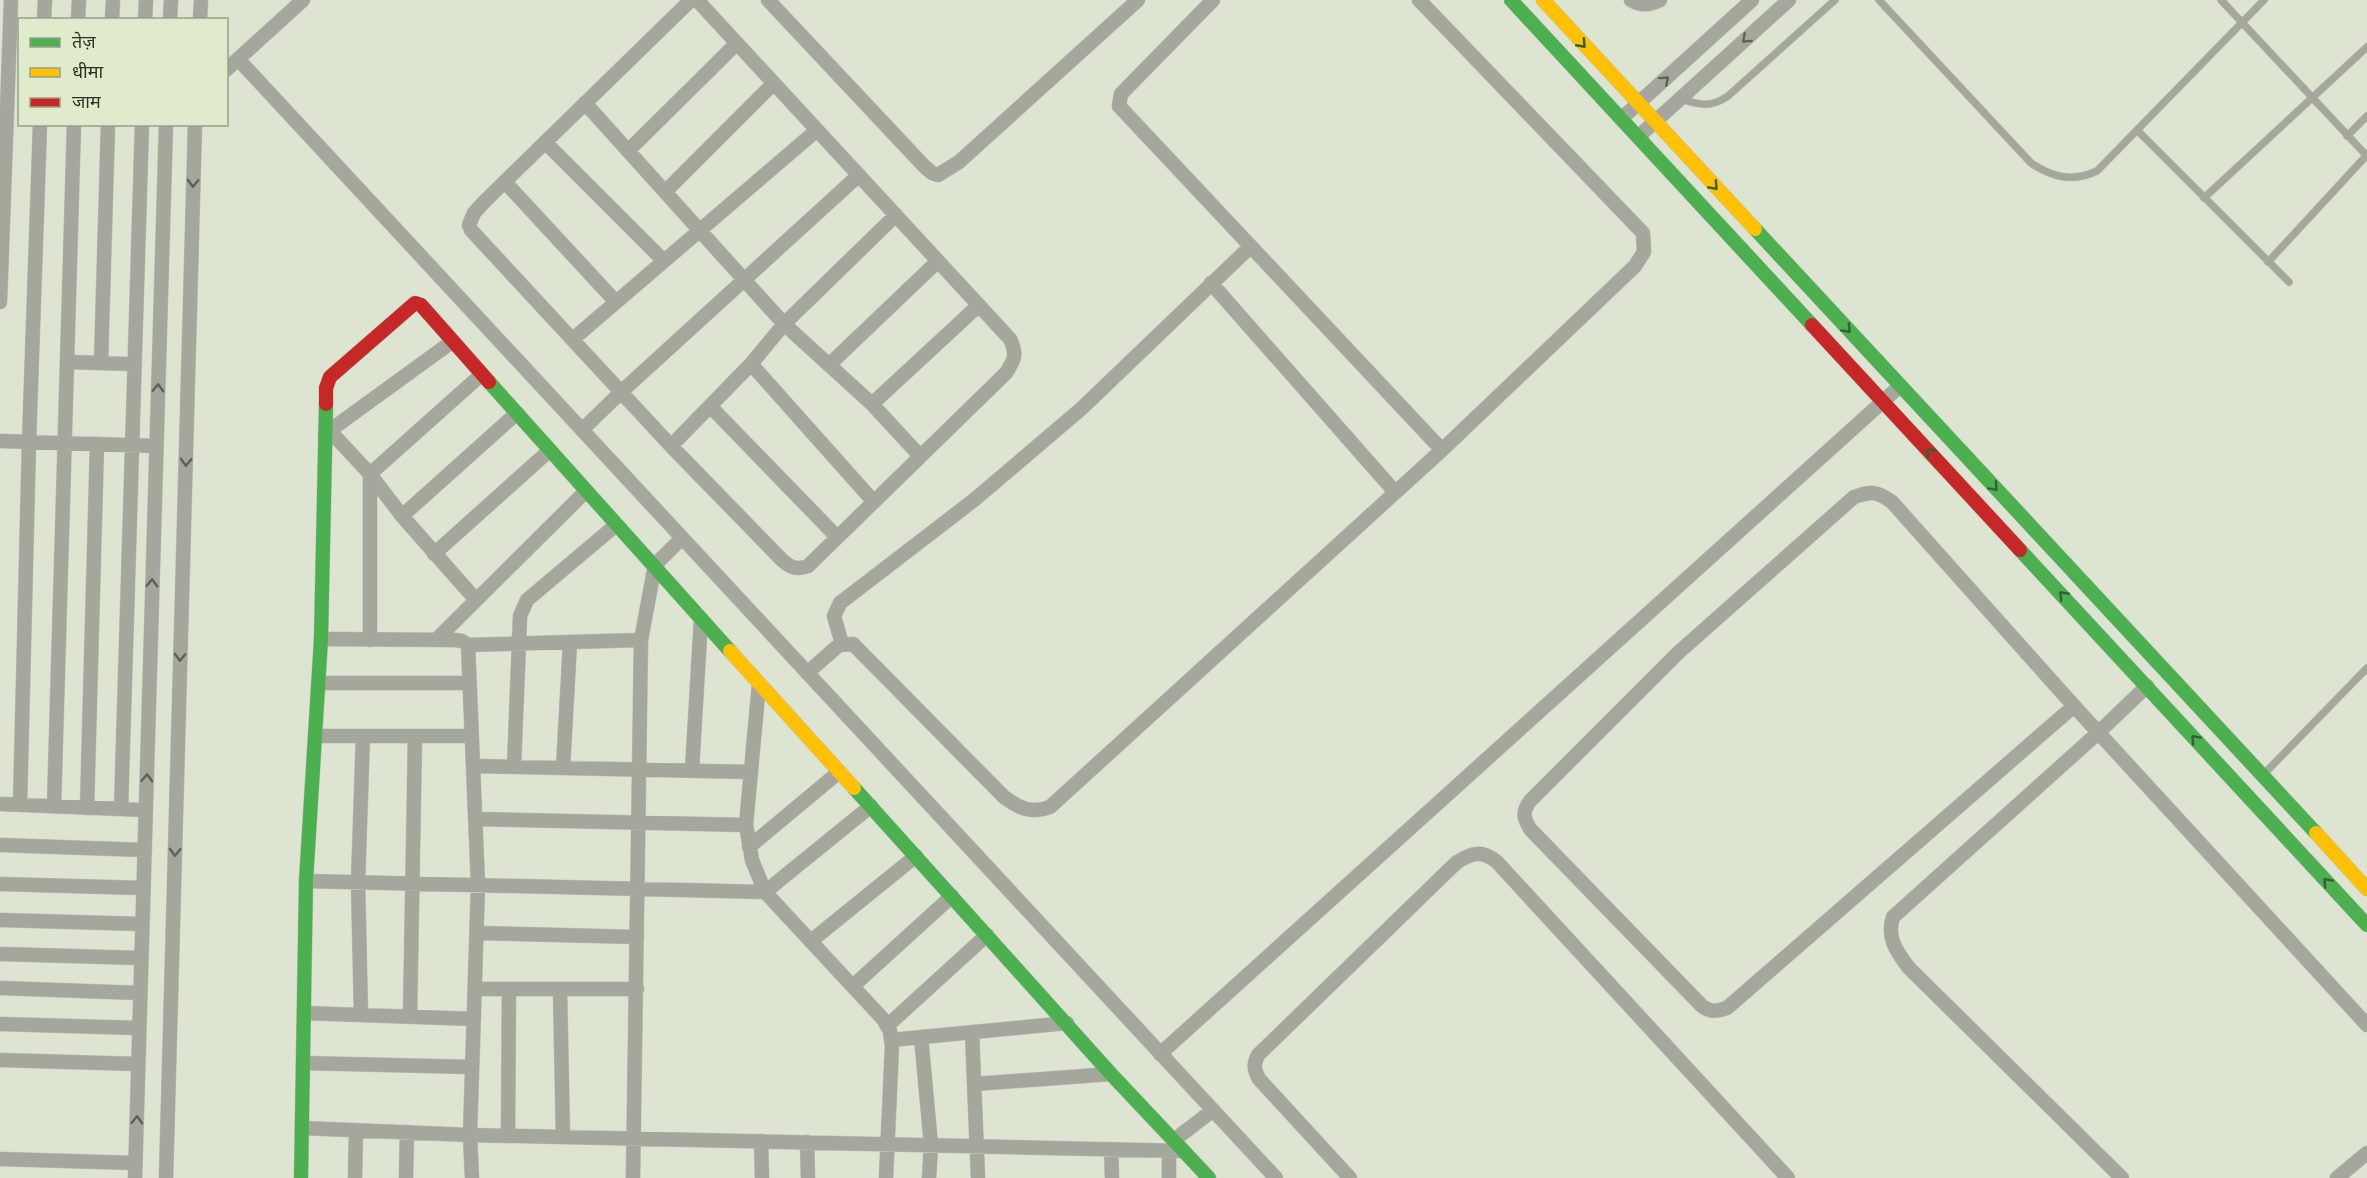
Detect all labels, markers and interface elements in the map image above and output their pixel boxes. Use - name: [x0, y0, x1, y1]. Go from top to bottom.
- legend: [18, 18, 228, 126]
- text: तेज़: [72, 29, 96, 54]
- one-way arrow: [1742, 32, 1753, 43]
- one-way arrow: [1575, 37, 1586, 47]
- text: धीमा: [72, 59, 103, 84]
- one-way arrow: [1658, 76, 1668, 87]
- text: जाम: [72, 89, 102, 114]
- one-way arrow: [187, 178, 200, 187]
- one-way arrow: [1707, 180, 1718, 190]
- one-way arrow: [1840, 323, 1851, 333]
- one-way arrow: [152, 383, 164, 392]
- one-way arrow: [1927, 449, 1938, 460]
- one-way arrow: [179, 457, 192, 466]
- one-way arrow: [1987, 481, 1998, 491]
- one-way arrow: [146, 578, 159, 587]
- one-way arrow: [2059, 592, 2070, 602]
- one-way arrow: [174, 652, 187, 661]
- one-way arrow: [2191, 735, 2202, 745]
- one-way arrow: [140, 773, 153, 782]
- one-way arrow: [169, 847, 181, 856]
- one-way arrow: [2324, 878, 2335, 889]
- one-way arrow: [130, 1115, 143, 1124]

